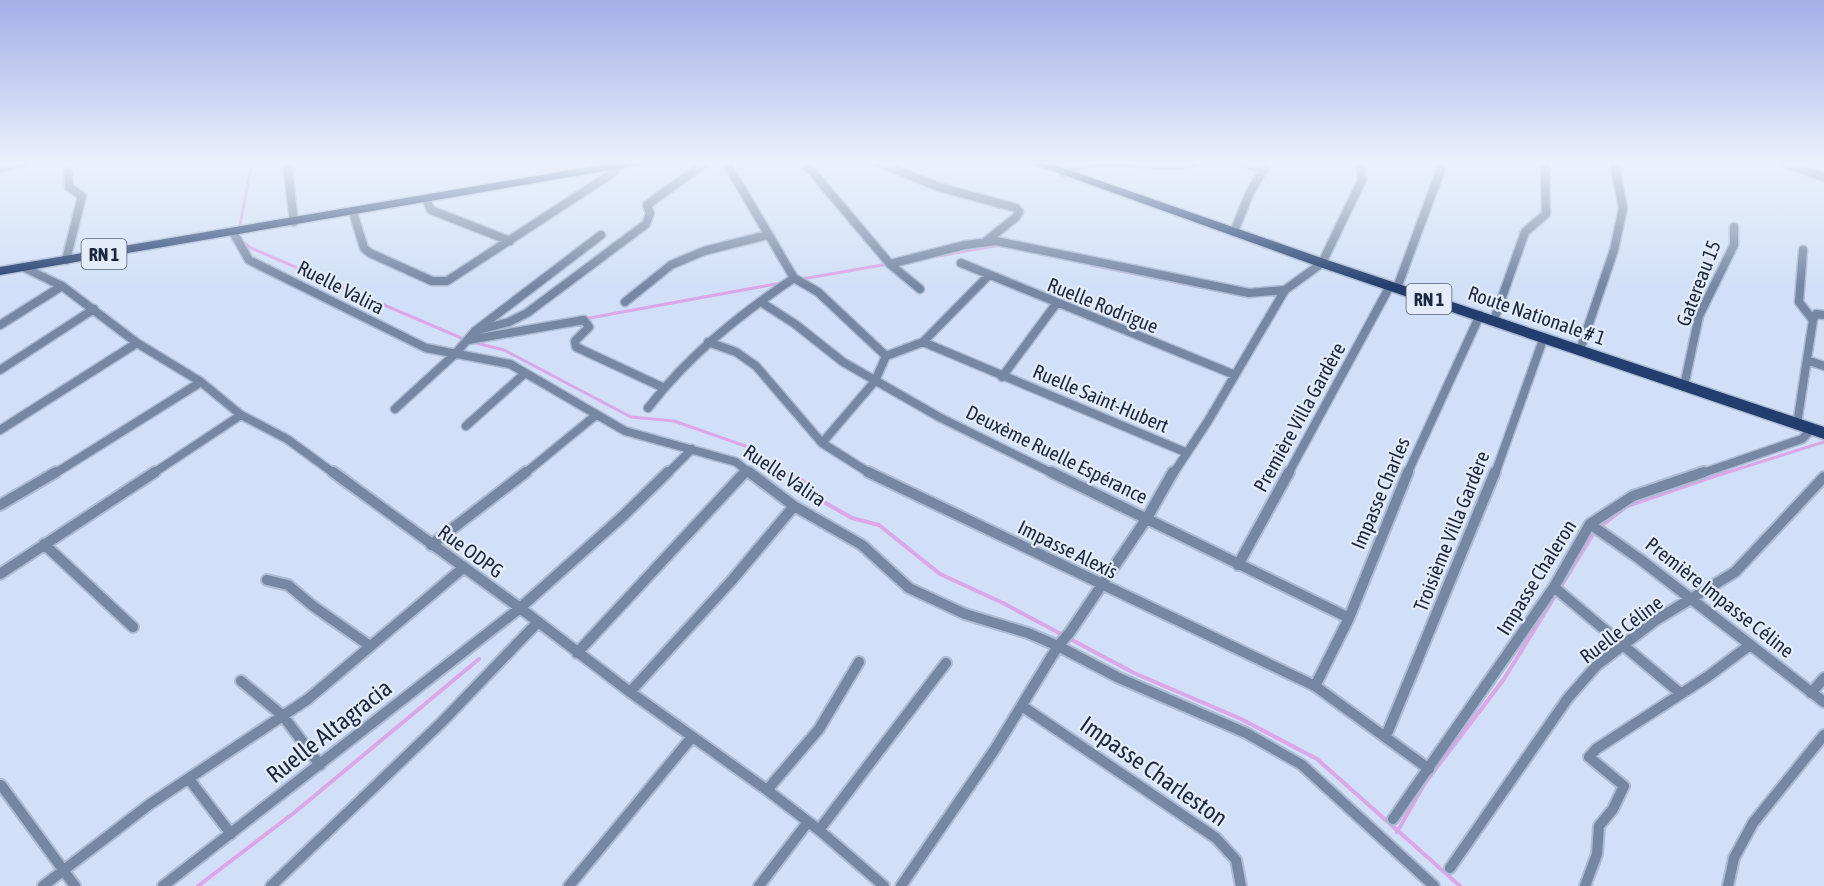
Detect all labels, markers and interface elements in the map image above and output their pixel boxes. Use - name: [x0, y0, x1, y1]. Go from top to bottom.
- street label: Gatereau 15: [1671, 237, 1725, 329]
- road number: RN 1: [82, 239, 126, 269]
- street label: Ruelle Valira: [294, 255, 388, 319]
- street label: Ruelle Rodrigue: [1044, 272, 1162, 338]
- street label: Route Nationale # 1: [1465, 281, 1609, 349]
- road number: RN 1: [1406, 284, 1452, 314]
- street label: Première Villa Gardère: [1248, 338, 1350, 496]
- street label: Ruelle Saint-Hubert: [1030, 359, 1172, 437]
- street label: Deuxème Ruelle Espérance: [962, 400, 1152, 508]
- street label: Impasse Charles: [1346, 434, 1414, 552]
- street label: Ruelle Valira: [740, 439, 830, 511]
- street label: Troisième Villa Gardère: [1408, 447, 1494, 615]
- street label: Impasse Alexis: [1015, 515, 1121, 583]
- street label: Impasse Chaleron: [1491, 515, 1581, 639]
- street label: Rue ODPG: [434, 520, 508, 582]
- street label: Première Impasse Céline: [1641, 532, 1799, 662]
- street label: Ruelle Céline: [1575, 590, 1667, 668]
- street label: Ruelle Altagracia: [261, 674, 397, 788]
- street label: Impasse Charleston: [1075, 710, 1233, 832]

